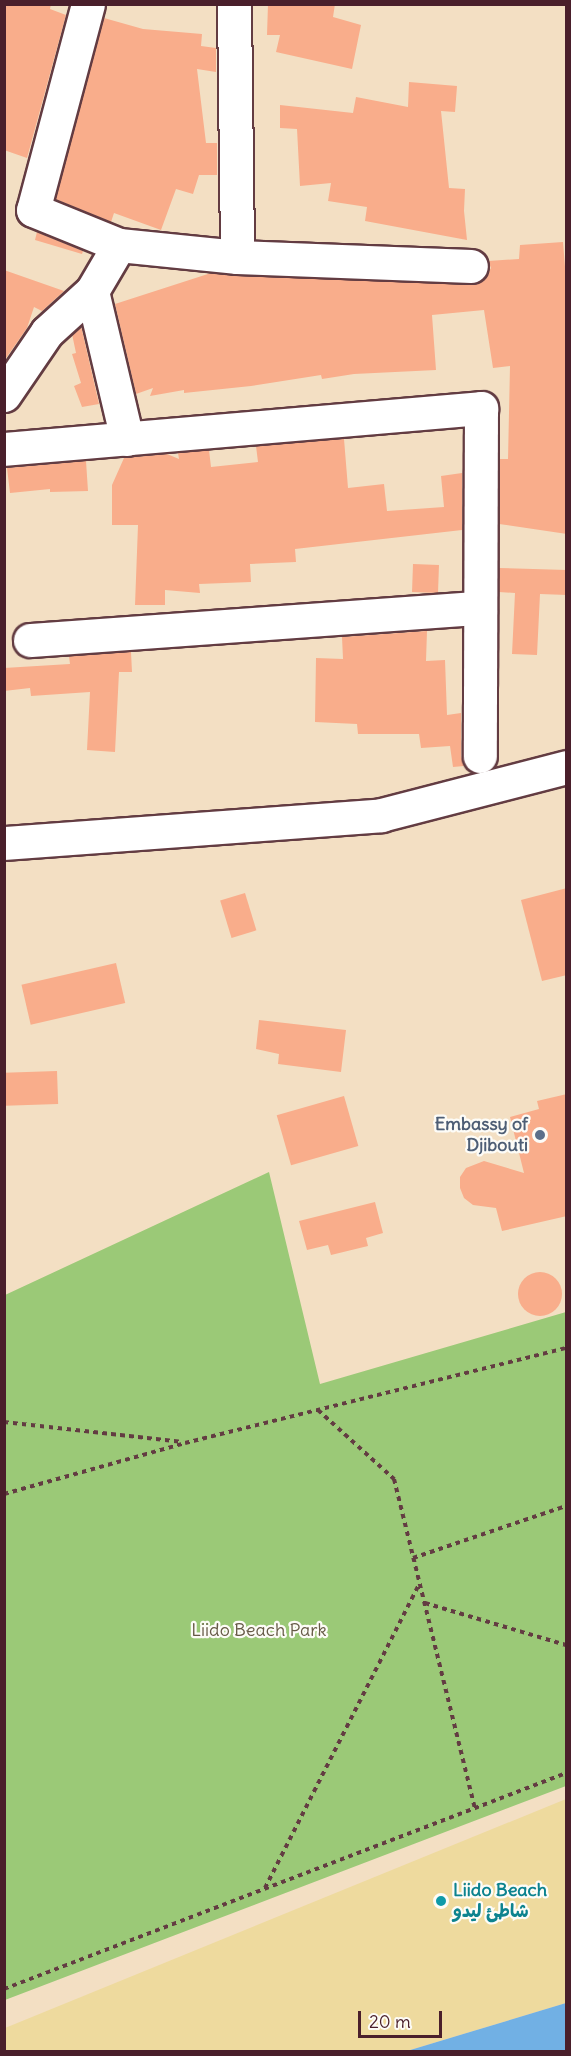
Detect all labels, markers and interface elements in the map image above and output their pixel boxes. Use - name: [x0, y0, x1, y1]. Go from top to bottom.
- place label: Embassy of Djibouti: [435, 1114, 528, 1156]
- marker: Embassy of Djibouti: [533, 1128, 547, 1142]
- park label: Liido Beach Park: [191, 1619, 327, 1641]
- place label: Liido Beach شاطئ ليدو: [453, 1880, 547, 1922]
- marker: Liido Beach شاطئ ليدو: [434, 1894, 448, 1908]
- scale bar: [361, 1999, 445, 2037]
- text: 20 m: [369, 2010, 411, 2033]

